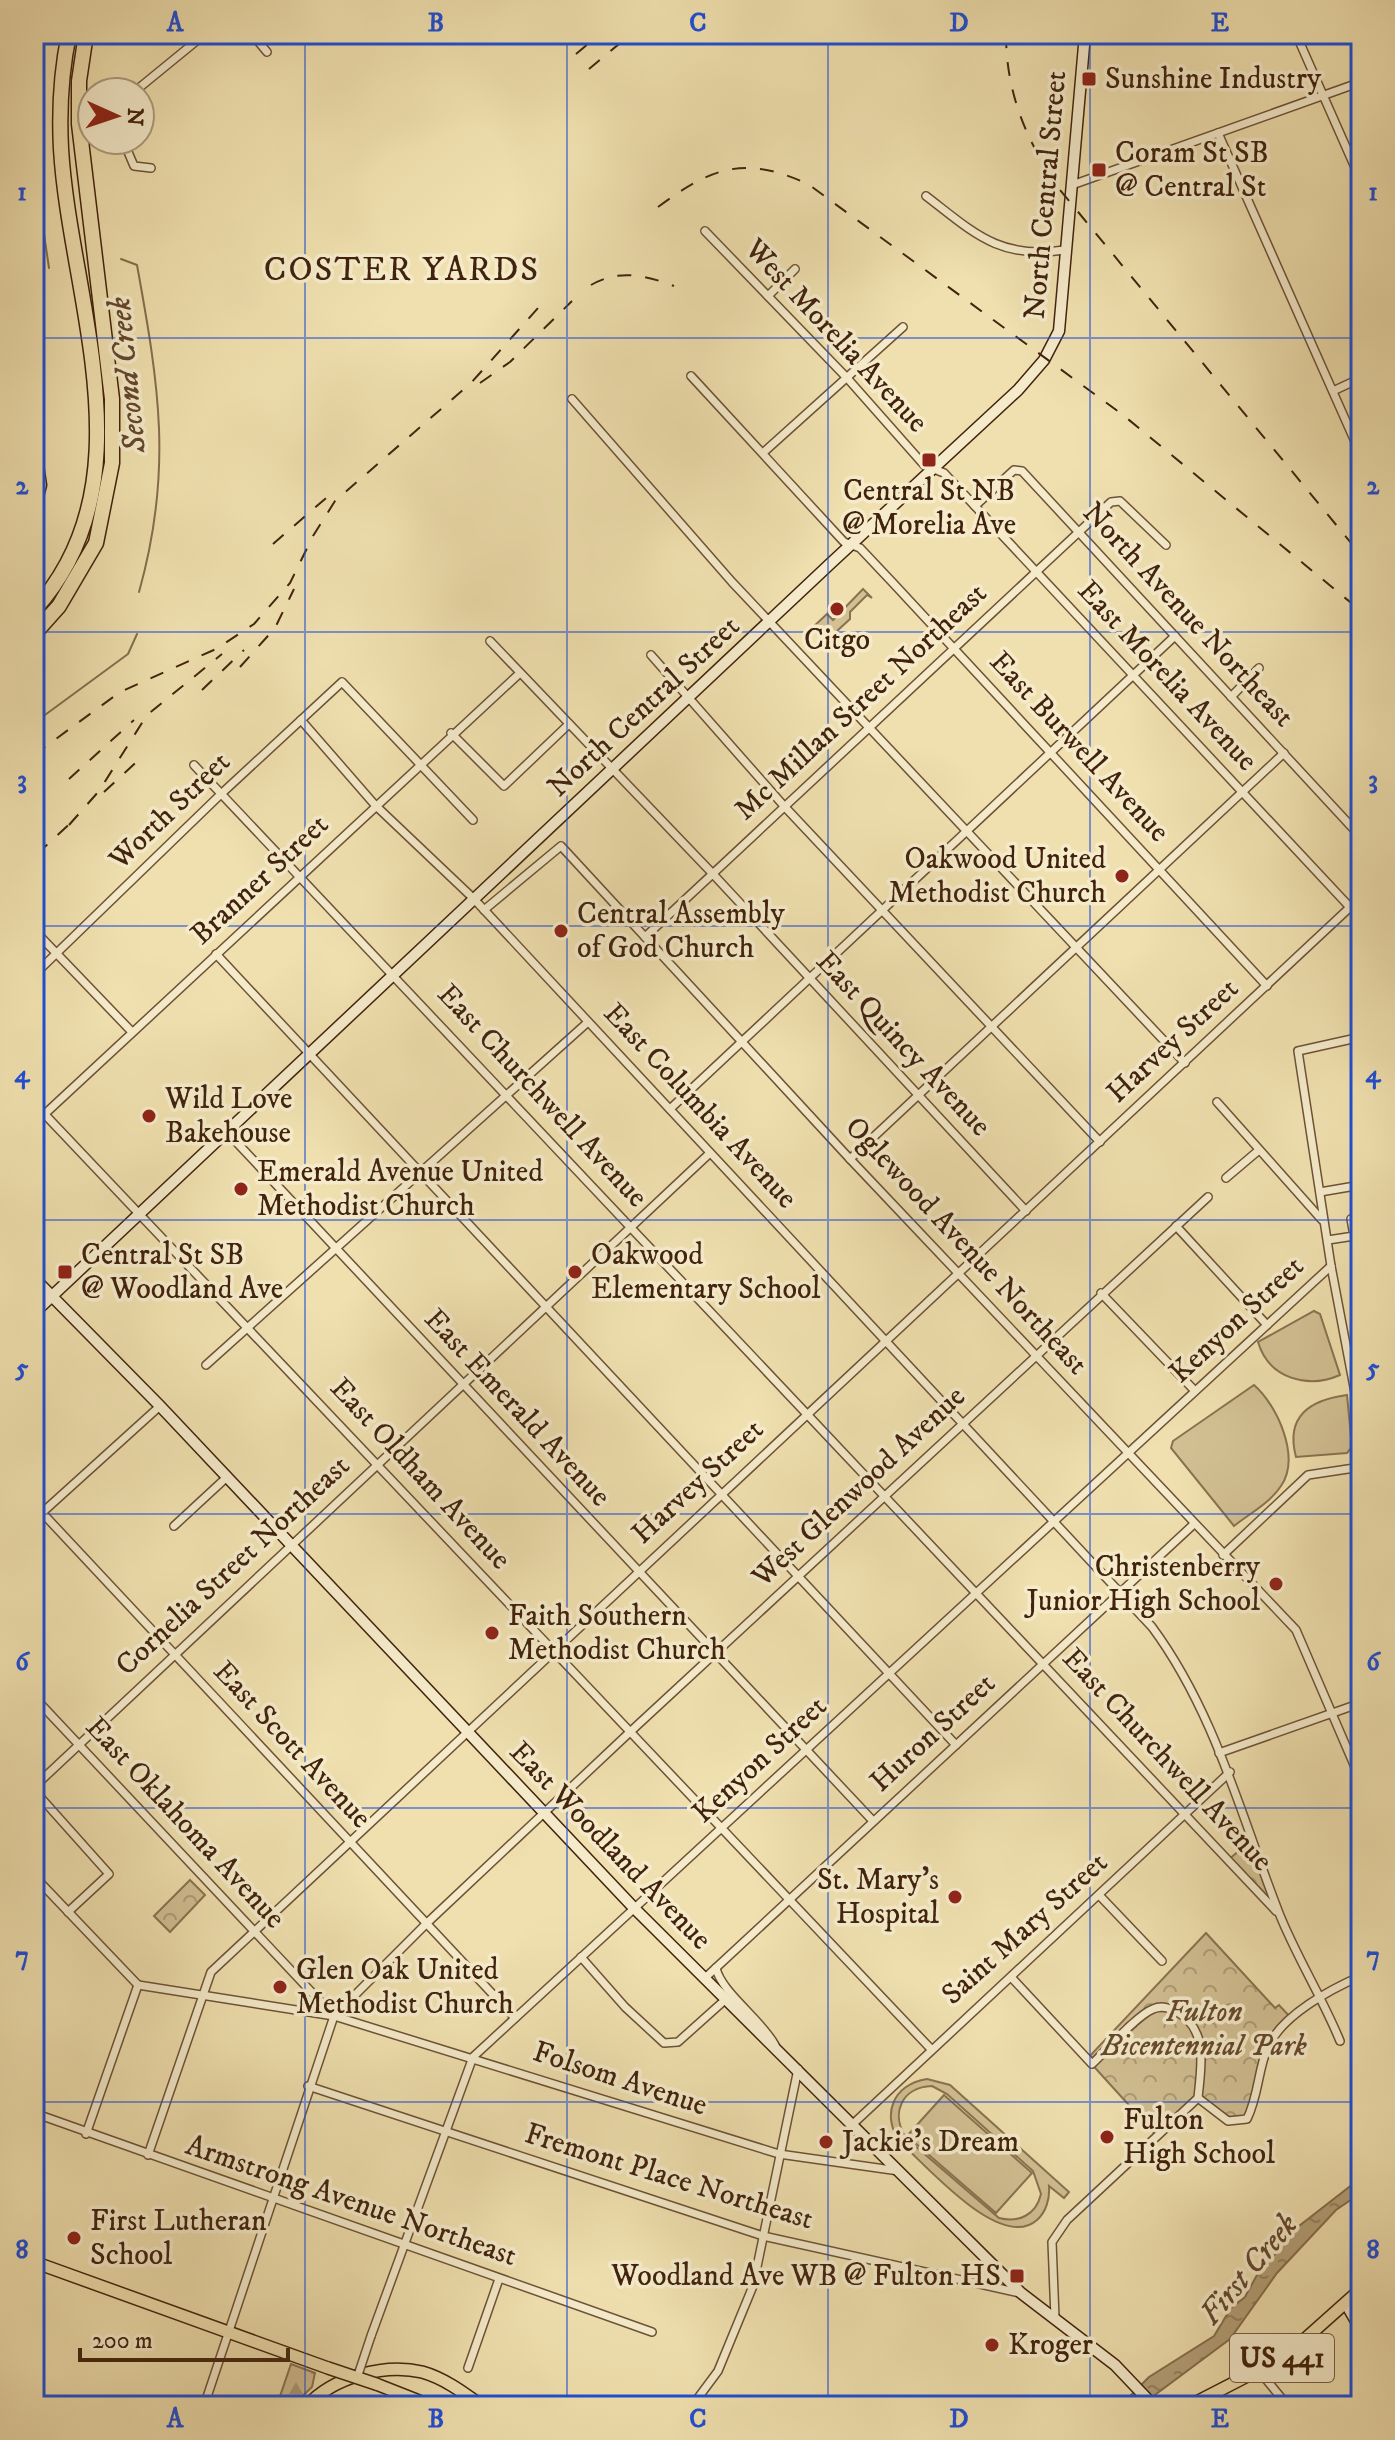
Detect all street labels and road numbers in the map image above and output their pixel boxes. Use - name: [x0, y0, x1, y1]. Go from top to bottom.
- street label: North Central Street: [1017, 69, 1075, 321]
- street label: West Morelia Avenue: [736, 231, 935, 441]
- street label: North Avenue Northeast: [1074, 495, 1302, 735]
- street label: East Morelia Avenue: [1069, 573, 1265, 779]
- street label: Mc Millan Street Northeast: [727, 575, 995, 829]
- street label: North Central Street: [540, 608, 748, 806]
- street label: East Burwell Avenue: [981, 644, 1177, 850]
- street label: Worth Street: [101, 744, 238, 879]
- street label: Branner Street: [183, 807, 337, 953]
- street label: East Quincy Avenue: [808, 944, 998, 1144]
- street label: Harvey Street: [1099, 971, 1247, 1111]
- street label: East Churchwell Avenue: [429, 977, 655, 1215]
- street label: East Columbia Avenue: [595, 995, 805, 1217]
- street label: Oglewood Avenue Northeast: [837, 1109, 1095, 1383]
- street label: Kenyon Street: [1162, 1248, 1312, 1392]
- street label: East Emerald Avenue: [416, 1301, 618, 1515]
- street label: East Oldham Avenue: [322, 1370, 518, 1578]
- street label: West Glenwood Avenue: [744, 1378, 973, 1596]
- street label: Harvey Street: [624, 1412, 772, 1552]
- street label: Cornelia Street Northeast: [108, 1448, 358, 1684]
- street label: East Churchwell Avenue: [1054, 1641, 1280, 1879]
- street label: East Scott Avenue: [205, 1654, 379, 1836]
- street label: Huron Street: [863, 1666, 1003, 1800]
- street label: Kenyon Street: [685, 1688, 835, 1832]
- street label: East Oklahoma Avenue: [77, 1709, 293, 1937]
- street label: East Woodland Avenue: [501, 1734, 719, 1958]
- street label: Saint Mary Street: [934, 1845, 1116, 2013]
- street label: Folsom Avenue: [528, 2033, 712, 2125]
- street label: Fremont Place Northeast: [520, 2116, 818, 2238]
- street label: Armstrong Avenue Northeast: [181, 2127, 521, 2275]
- road number: US 441: [1230, 2334, 1334, 2382]

